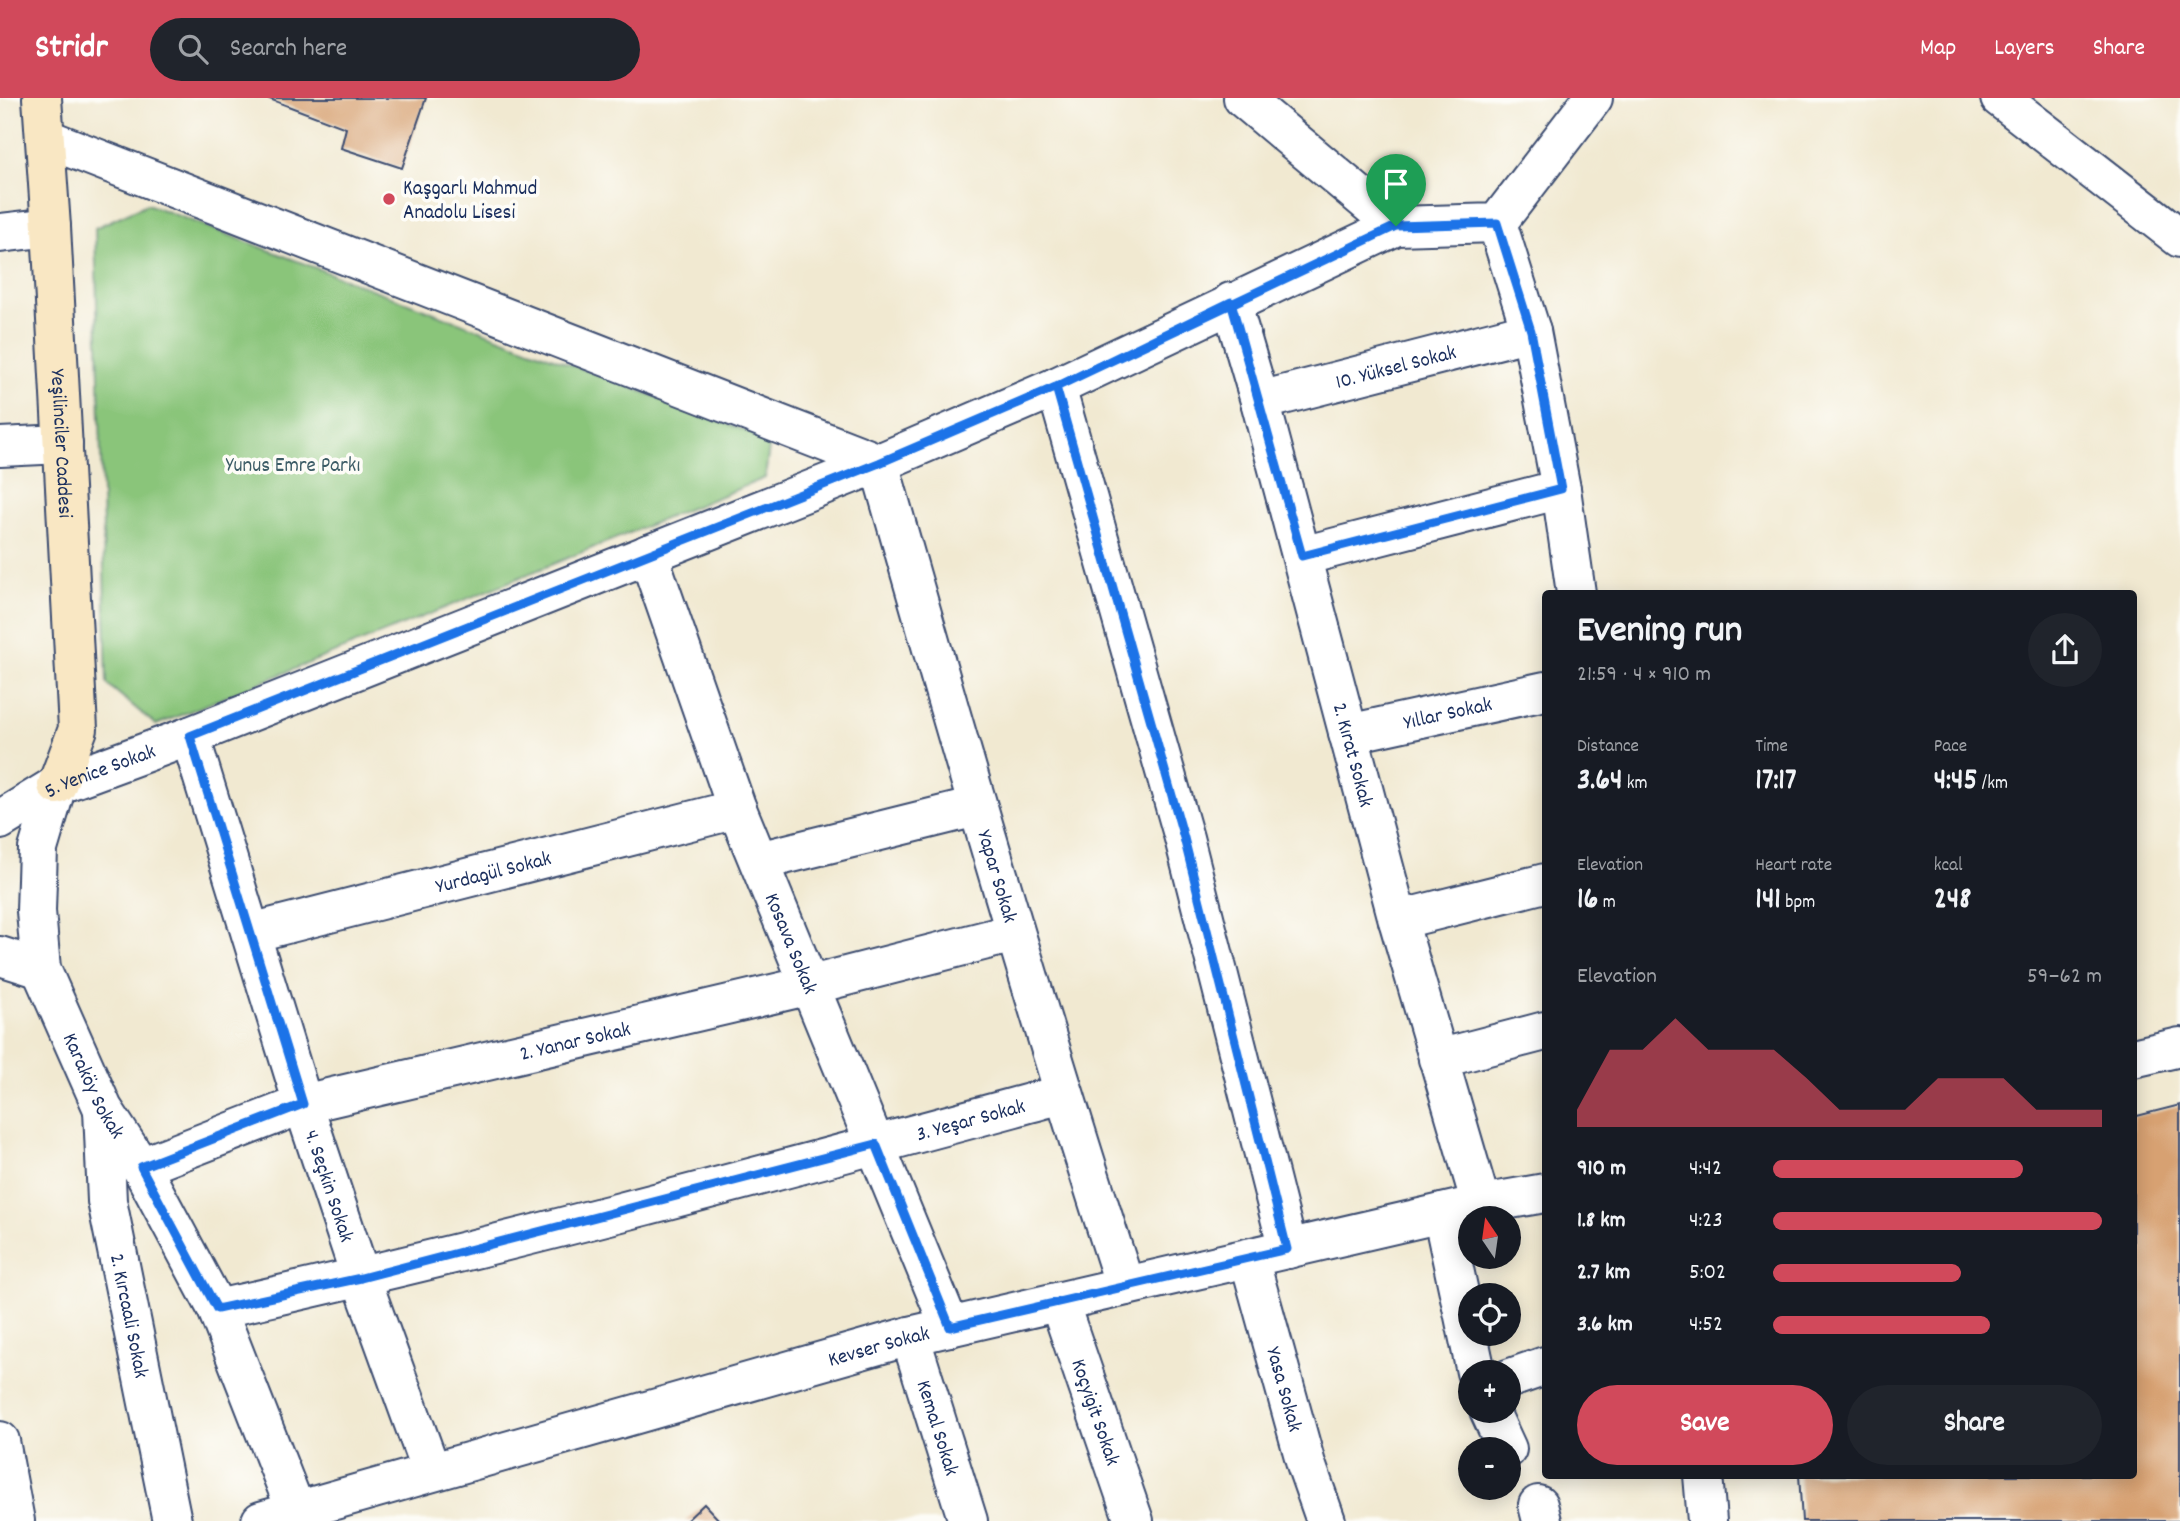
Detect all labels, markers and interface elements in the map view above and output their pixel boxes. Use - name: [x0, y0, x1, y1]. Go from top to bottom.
- search box: [150, 18, 640, 81]
- text: Stridr: [35, 26, 108, 73]
- icon: search: [174, 30, 212, 68]
- text: Search here: [230, 31, 347, 68]
- text: Map: [1920, 32, 1956, 66]
- text: Layers: [1994, 32, 2055, 66]
- text: Share: [2093, 32, 2145, 66]
- pin: [1366, 154, 1426, 226]
- icon: arrive: [1377, 165, 1415, 203]
- place label: Kaşgarlı Mahmud Anadolu Lisesi: [403, 175, 537, 229]
- marker: Kaşgarlı Mahmud Anadolu Lisesi: [381, 191, 397, 207]
- street label: 10. Yüksel Sokak: [1333, 339, 1460, 399]
- street label: Yeşilinciler Caddesi: [41, 368, 79, 519]
- park label: Yunus Emre Parkı: [226, 452, 360, 482]
- text: Evening run: [1577, 605, 1742, 660]
- button: share: [2028, 613, 2102, 687]
- text: 21:59 · 4 × 910 m: [1577, 659, 1711, 692]
- street label: Yıllar Sokak: [1401, 691, 1495, 739]
- street label: 2. Kırat Sokak: [1323, 700, 1379, 811]
- text: Distance: [1577, 734, 1639, 761]
- text: Time: [1755, 734, 1788, 761]
- text: Pace: [1934, 734, 1967, 761]
- street label: 5. Yenice Sokak: [39, 738, 160, 807]
- text: 3.64: [1577, 761, 1622, 804]
- text: 17:17: [1755, 761, 1796, 804]
- text: 4:45: [1934, 761, 1977, 804]
- text: km: [1622, 771, 1648, 798]
- text: /km: [1977, 771, 2008, 798]
- street label: Yapar Sokak: [967, 827, 1023, 927]
- street label: Yurdagül Sokak: [433, 845, 555, 903]
- text: Elevation: [1577, 853, 1643, 880]
- text: Heart rate: [1755, 853, 1832, 880]
- text: kcal: [1934, 853, 1963, 880]
- text: 16: [1577, 880, 1598, 923]
- text: 141: [1755, 880, 1781, 923]
- text: 248: [1934, 880, 1971, 923]
- street label: Kosava Sokak: [755, 889, 824, 999]
- text: m: [1598, 890, 1616, 917]
- text: bpm: [1781, 890, 1815, 917]
- text: Elevation: [1577, 961, 1657, 994]
- text: 59–62 m: [2027, 961, 2102, 994]
- street label: 2. Yanar Sokak: [517, 1016, 634, 1071]
- street label: Karaköy Sokak: [53, 1029, 131, 1146]
- street label: 3. Yeşar Sokak: [913, 1093, 1029, 1151]
- street label: 4. Seçkin Sokak: [295, 1126, 360, 1247]
- text: 910 m: [1577, 1153, 1626, 1186]
- text: 4:42: [1689, 1153, 1722, 1186]
- text: 1.8 km: [1577, 1205, 1626, 1238]
- text: 4:23: [1689, 1205, 1723, 1238]
- north arrow: [1458, 1206, 1521, 1269]
- map controls: [1458, 1206, 1521, 1500]
- street label: 2. Kırcaali Sokak: [100, 1251, 155, 1381]
- text: 2.7 km: [1577, 1257, 1630, 1290]
- text: 5:02: [1689, 1257, 1726, 1290]
- button: locate: [1458, 1283, 1521, 1346]
- text: 3.6 km: [1577, 1309, 1633, 1342]
- text: 4:52: [1689, 1309, 1723, 1342]
- street label: Kevser Sokak: [825, 1320, 933, 1377]
- street label: Yasa Sokak: [1256, 1344, 1308, 1436]
- street label: Koçyigit Sokak: [1062, 1355, 1126, 1470]
- button: +: [1458, 1360, 1521, 1423]
- street label: Kemal Sokak: [907, 1377, 965, 1480]
- button: Save: [1577, 1385, 1833, 1465]
- button: Share: [1847, 1385, 2102, 1465]
- button: −: [1458, 1437, 1521, 1500]

